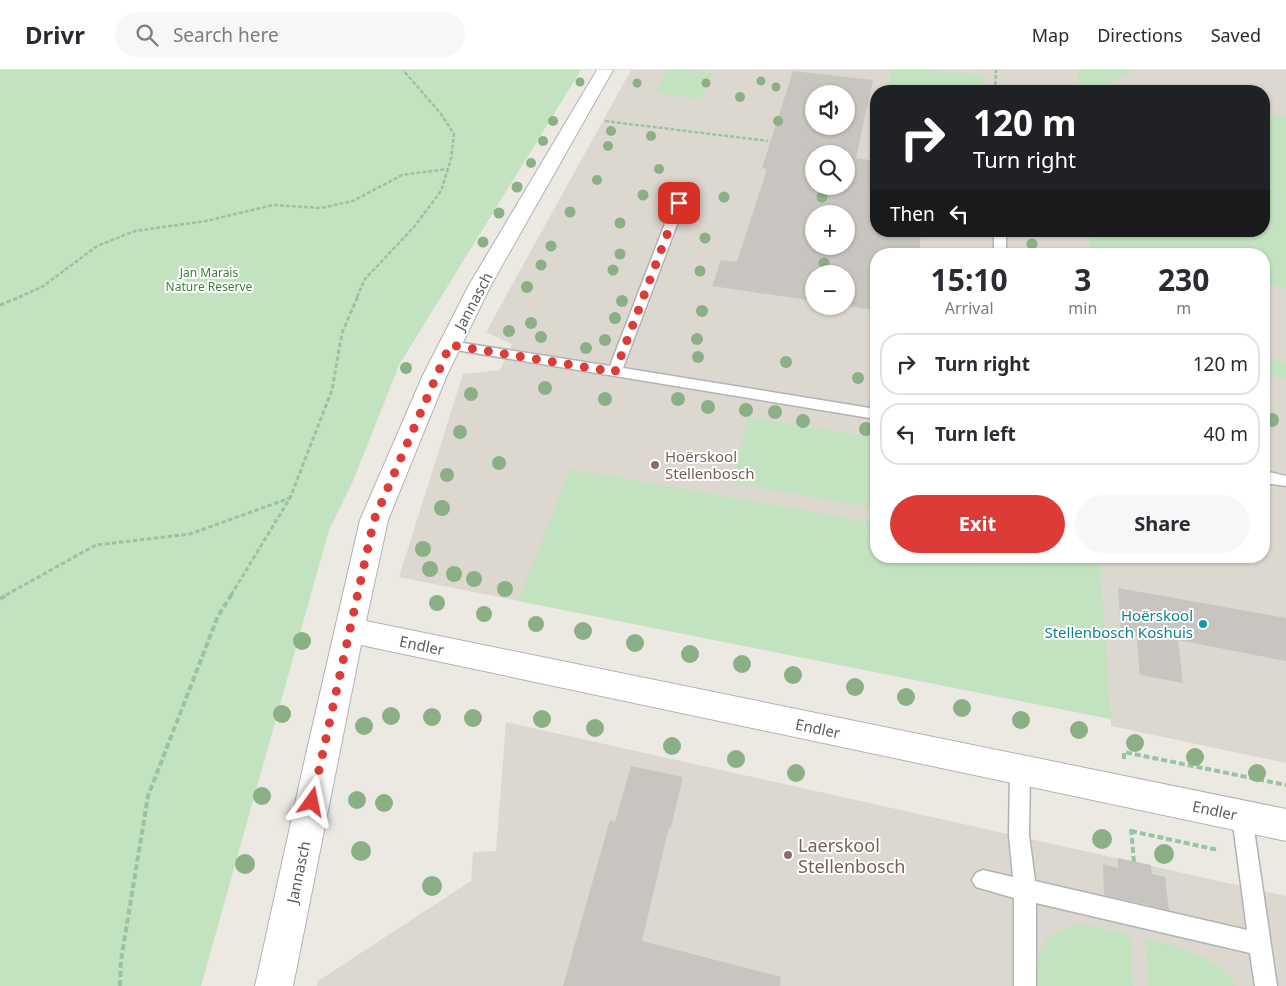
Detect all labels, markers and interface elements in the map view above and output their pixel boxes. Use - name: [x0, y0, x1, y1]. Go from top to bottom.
- search box: [115, 12, 465, 57]
- text: Drivr: [25, 18, 85, 51]
- icon: search: [133, 21, 161, 49]
- text: Search here: [173, 22, 279, 48]
- text: Map: [1032, 23, 1069, 47]
- text: Directions: [1097, 23, 1183, 47]
- text: Saved: [1211, 23, 1261, 47]
- map controls: [805, 85, 855, 315]
- button: sound: [805, 85, 855, 135]
- text: 120 m: [973, 99, 1076, 146]
- icon: right: [890, 105, 955, 170]
- text: Turn right: [973, 144, 1076, 174]
- button: search: [805, 145, 855, 195]
- pin: [658, 182, 700, 224]
- icon: arrive: [665, 189, 693, 217]
- icon: left: [945, 200, 973, 228]
- text: Then: [890, 201, 935, 227]
- button: +: [805, 205, 855, 255]
- text: 15:10: [931, 259, 1008, 300]
- text: 3: [1074, 259, 1091, 300]
- text: 230: [1158, 259, 1209, 300]
- park label: Jan Marais Nature Reserve: [166, 264, 253, 295]
- button: −: [805, 265, 855, 315]
- street label: Jannasch: [448, 268, 497, 335]
- text: Arrival: [945, 297, 994, 319]
- text: min: [1068, 297, 1097, 319]
- text: m: [1176, 297, 1191, 319]
- icon: right: [892, 350, 920, 378]
- text: Turn right: [935, 351, 1030, 377]
- text: 120 m: [1193, 351, 1248, 377]
- icon: left: [892, 420, 920, 448]
- text: Turn left: [935, 421, 1016, 447]
- text: 40 m: [1204, 421, 1248, 447]
- place label: Hoërskool Stellenbosch: [665, 446, 755, 483]
- marker: Hoërskool Stellenbosch: [649, 459, 661, 471]
- button: Exit: [890, 495, 1065, 553]
- button: Share: [1075, 495, 1250, 553]
- place label: Hoërskool Stellenbosch Koshuis: [1044, 605, 1193, 642]
- marker: Hoërskool Stellenbosch Koshuis: [1197, 618, 1209, 630]
- street label: Endler: [398, 631, 446, 659]
- street label: Endler: [794, 714, 842, 742]
- position arrow: [285, 775, 337, 827]
- street label: Endler: [1191, 796, 1239, 824]
- place label: Laerskool Stellenbosch: [798, 833, 905, 878]
- street label: Jannasch: [281, 839, 314, 907]
- marker: Laerskool Stellenbosch: [782, 849, 794, 861]

